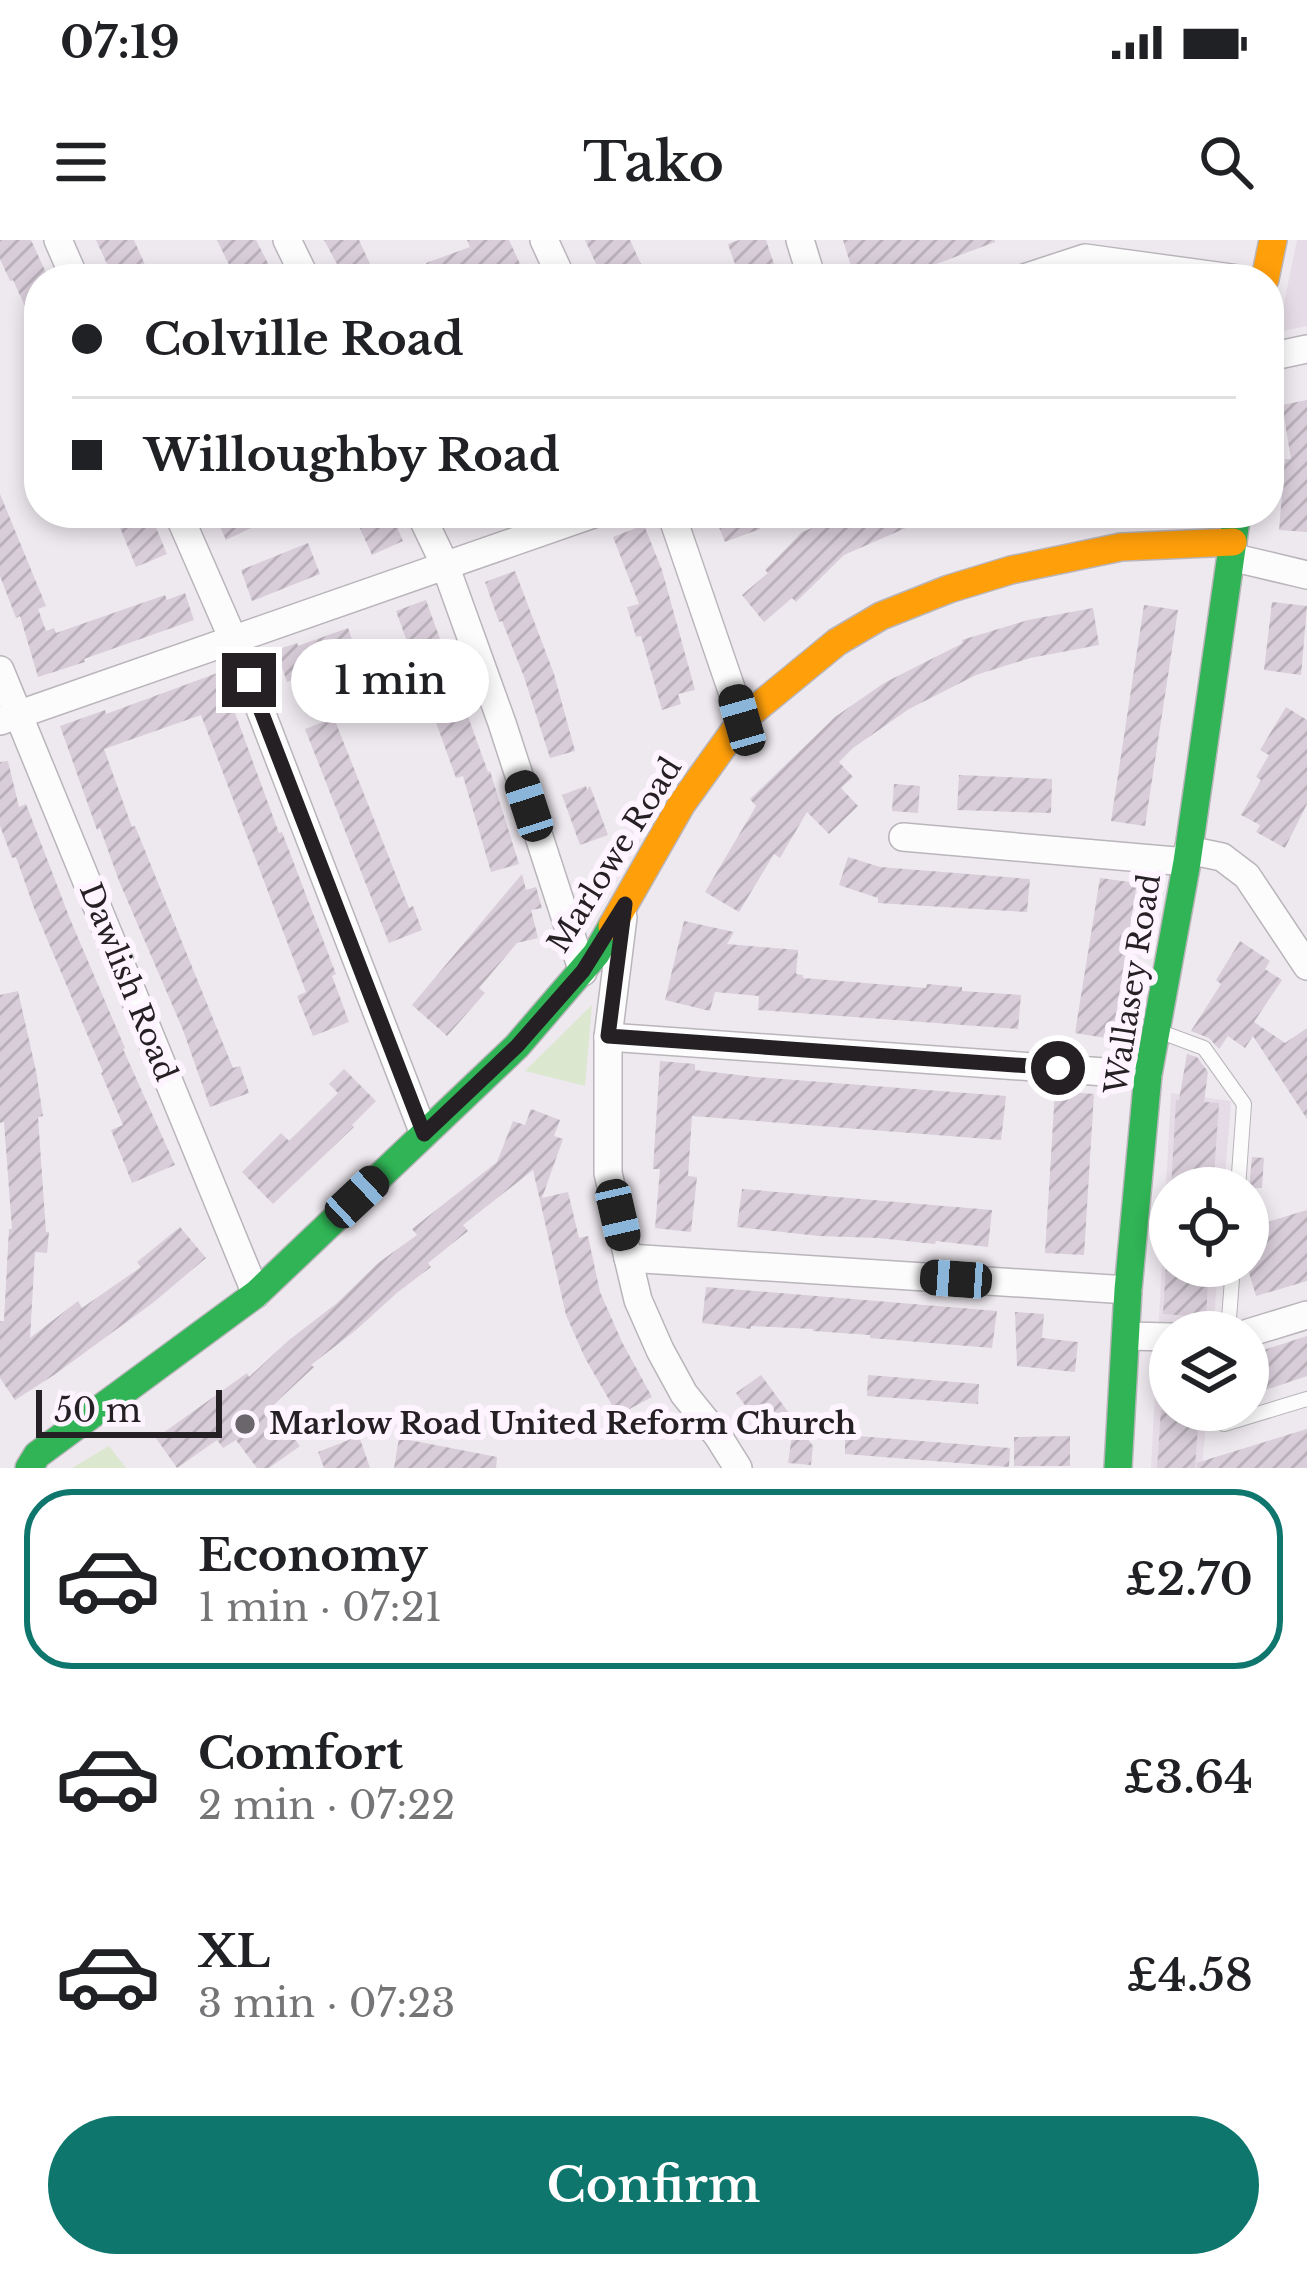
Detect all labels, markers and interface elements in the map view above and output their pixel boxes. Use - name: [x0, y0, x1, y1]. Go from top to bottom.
- text: 07:19: [60, 14, 180, 70]
- icon: menu: [48, 129, 114, 195]
- text: Tako: [583, 129, 724, 196]
- icon: search: [1193, 129, 1259, 195]
- text: Colville Road: [144, 311, 464, 367]
- text: Willoughby Road: [144, 427, 560, 483]
- callout: 1 min: [291, 638, 489, 722]
- route end: [222, 653, 276, 707]
- text: 1 min: [334, 656, 446, 705]
- car: [715, 680, 769, 760]
- street label: Marlowe Road: [540, 750, 689, 959]
- car: [501, 766, 557, 846]
- street label: Wallasey Road: [1097, 871, 1168, 1098]
- street label: Dawlish Road: [72, 877, 185, 1086]
- route start: [1031, 1041, 1085, 1095]
- car: [318, 1159, 396, 1235]
- map controls: [1149, 1167, 1269, 1431]
- button: locate: [1149, 1167, 1269, 1287]
- car: [592, 1176, 644, 1254]
- car: [919, 1259, 993, 1299]
- button: layers: [1149, 1311, 1269, 1431]
- scale bar: [36, 1384, 222, 1437]
- text: 50 m: [54, 1390, 141, 1431]
- place label: Marlow Road United Reform Church: [269, 1405, 857, 1442]
- marker: Marlow Road United Reform Church: [232, 1411, 258, 1437]
- icon: car: [54, 1525, 162, 1633]
- text: Economy: [198, 1527, 428, 1583]
- text: £2.70: [1125, 1551, 1253, 1607]
- text: 1 min · 07:21: [198, 1583, 442, 1632]
- icon: car: [54, 1723, 162, 1831]
- text: Comfort: [198, 1725, 403, 1781]
- text: £3.64: [1123, 1749, 1253, 1805]
- text: 2 min · 07:22: [198, 1781, 455, 1830]
- icon: car: [54, 1921, 162, 2029]
- text: XL: [198, 1923, 270, 1979]
- text: £4.58: [1126, 1947, 1253, 2003]
- text: 3 min · 07:23: [198, 1979, 455, 2028]
- button: Confirm: [48, 2116, 1259, 2254]

